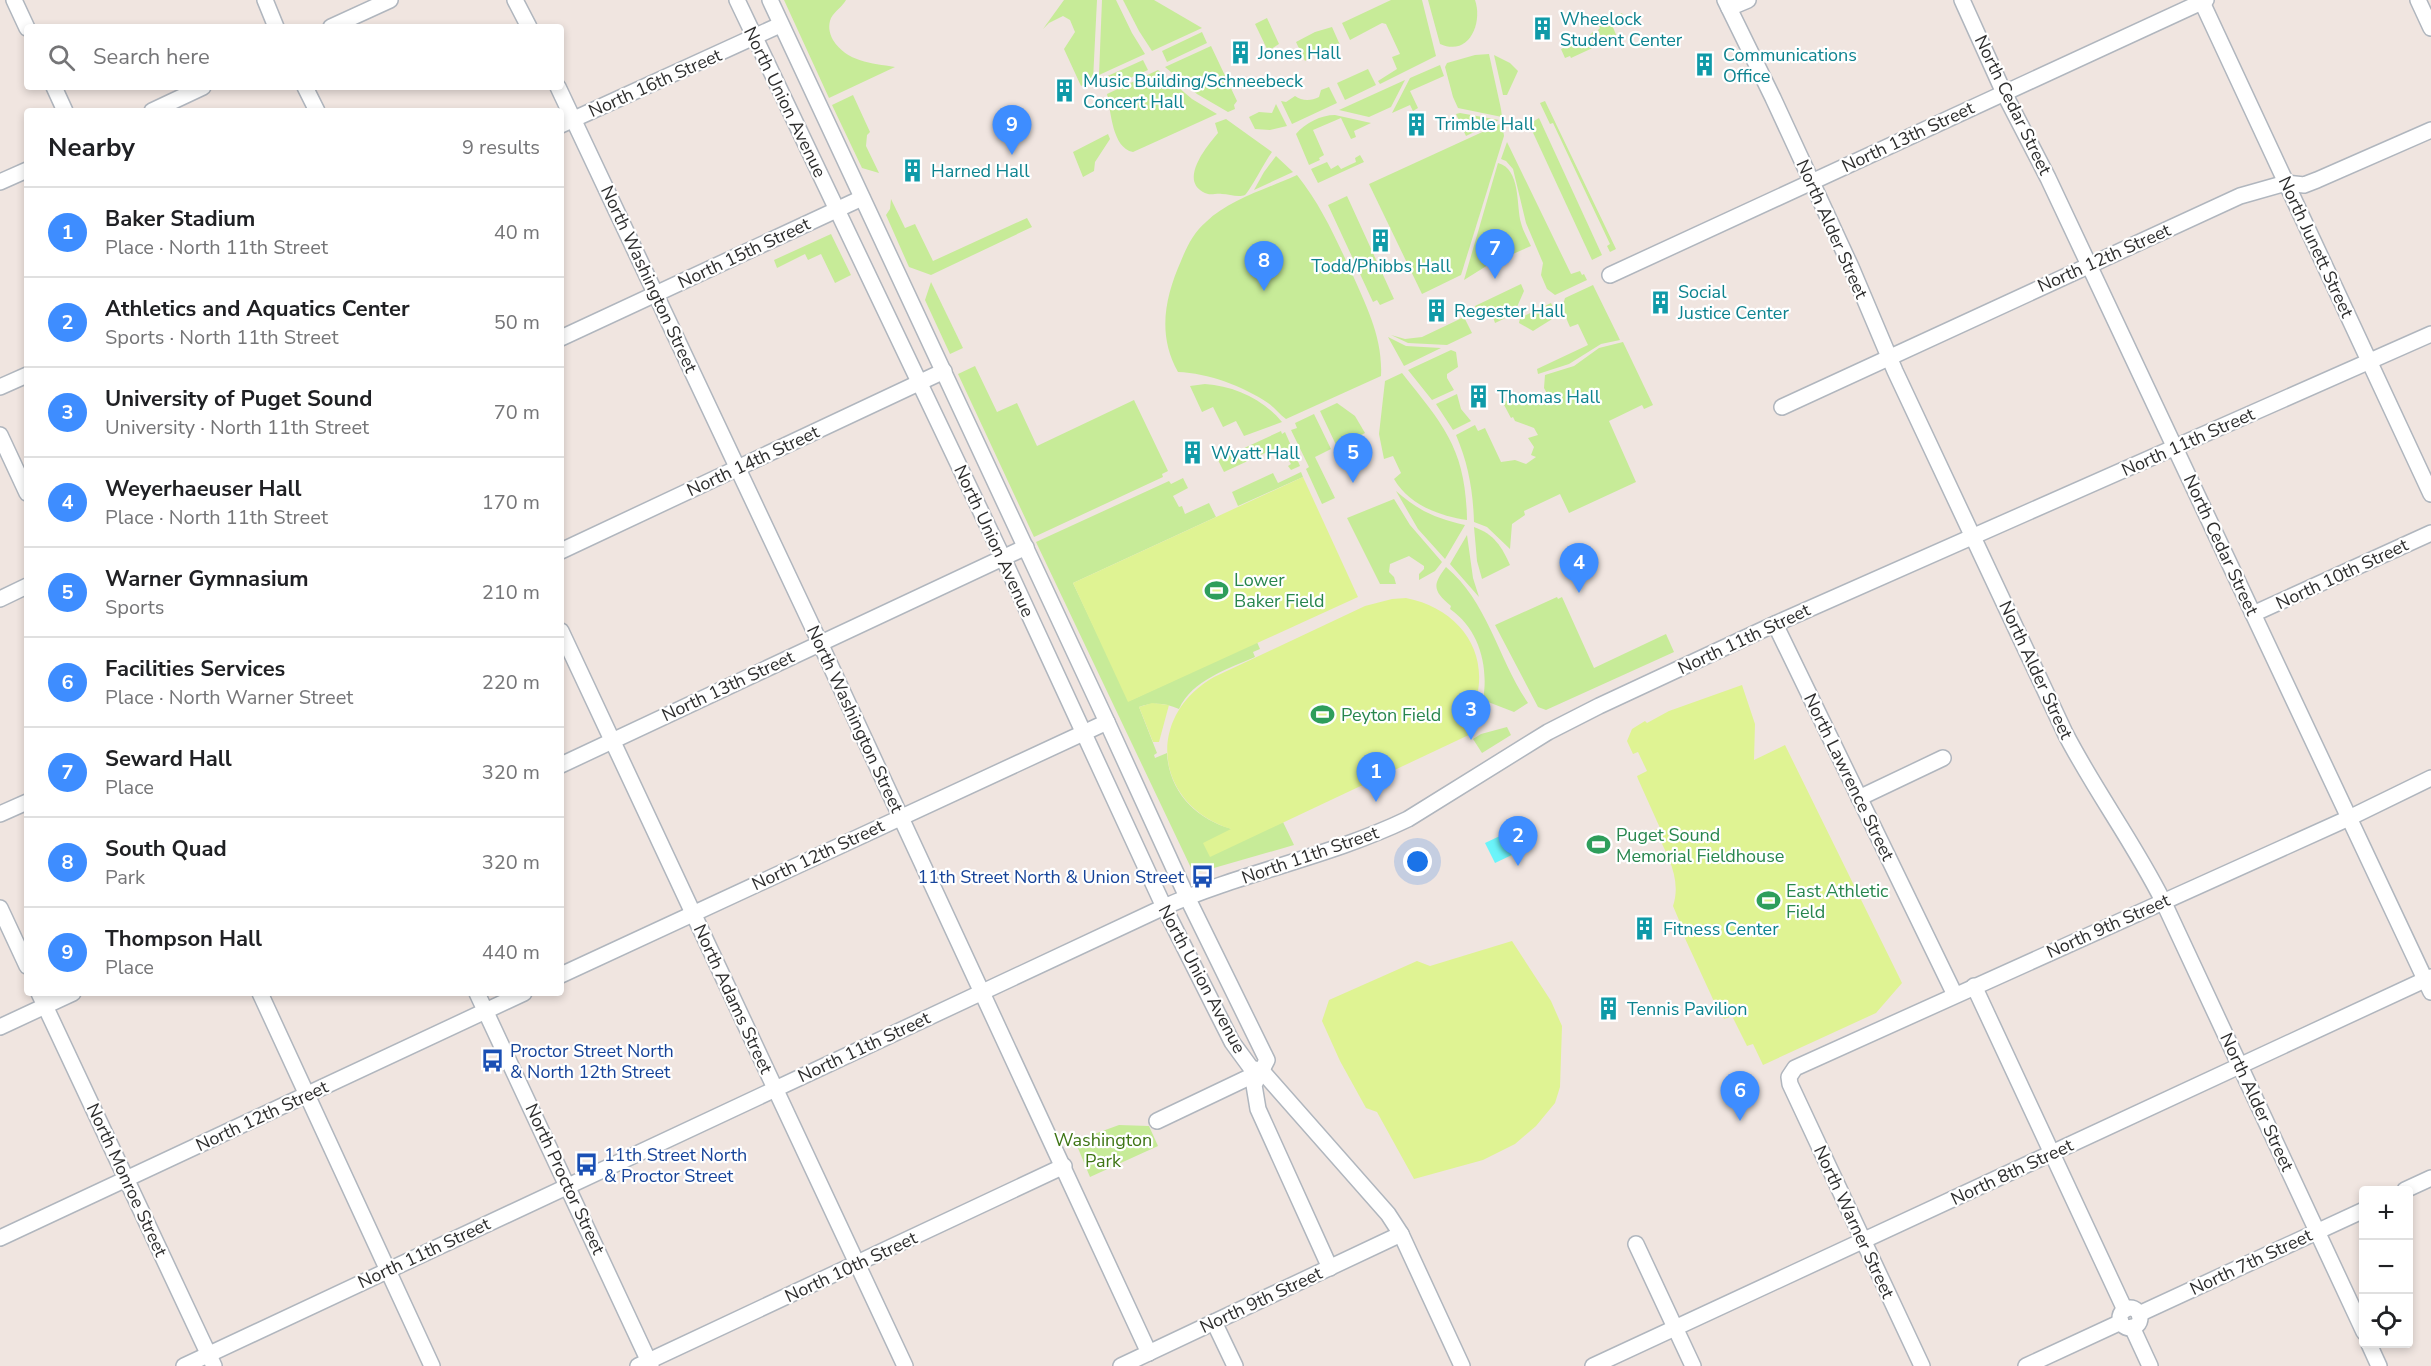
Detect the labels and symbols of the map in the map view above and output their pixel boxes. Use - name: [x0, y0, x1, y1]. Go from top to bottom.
- place label: Wheelock Student Center: [1560, 7, 1683, 52]
- building icon: Wheelock Student Center: [1529, 16, 1555, 42]
- street label: North Union Avenue: [738, 23, 832, 181]
- street label: North Cedar Street: [1969, 31, 2058, 179]
- building icon: Jones Hall: [1227, 40, 1253, 66]
- place label: Jones Hall: [1257, 41, 1341, 65]
- street label: North 16th Street: [585, 43, 726, 123]
- place label: Communications Office: [1723, 43, 1857, 88]
- building icon: Communications Office: [1692, 52, 1718, 78]
- place label: Music Building/Schneebeck Concert Hall: [1083, 69, 1304, 114]
- building icon: Music Building/Schneebeck Concert Hall: [1052, 78, 1078, 104]
- street label: North 13th Street: [1838, 96, 1979, 178]
- pin: 9: [992, 106, 1032, 155]
- building icon: Trimble Hall: [1404, 111, 1430, 137]
- place label: Trimble Hall: [1435, 112, 1535, 136]
- street label: North Alder Street: [1791, 156, 1874, 303]
- building icon: Harned Hall: [900, 158, 926, 184]
- place label: Harned Hall: [931, 159, 1030, 183]
- street label: North Junett Street: [2273, 172, 2360, 322]
- street label: North Washington Street: [595, 182, 703, 377]
- street label: North 15th Street: [674, 212, 815, 294]
- street label: North 12th Street: [2034, 218, 2175, 298]
- building icon: Todd/Phibbs Hall: [1368, 227, 1394, 253]
- pin: 7: [1476, 230, 1514, 279]
- pin: 8: [1244, 242, 1284, 291]
- place label: Todd/Phibbs Hall: [1311, 254, 1451, 278]
- place label: Social Justice Center: [1677, 280, 1789, 325]
- building icon: Social Justice Center: [1647, 289, 1673, 315]
- building icon: Regester Hall: [1423, 298, 1449, 324]
- place label: Regester Hall: [1454, 299, 1566, 323]
- building icon: Thomas Hall: [1466, 384, 1492, 410]
- place label: Thomas Hall: [1497, 385, 1601, 409]
- street label: North 11th Street: [2118, 402, 2259, 482]
- street label: North 14th Street: [683, 420, 824, 502]
- pin: 5: [1334, 434, 1372, 483]
- building icon: Wyatt Hall: [1180, 440, 1206, 466]
- place label: Wyatt Hall: [1211, 441, 1300, 465]
- street label: North Union Avenue: [948, 461, 1040, 621]
- street label: North Cedar Street: [2178, 471, 2264, 620]
- street label: North 10th Street: [2272, 533, 2413, 615]
- pin: 4: [1560, 544, 1598, 593]
- place label: Lower Baker Field: [1234, 568, 1324, 613]
- sports icon: Lower Baker Field: [1203, 577, 1229, 603]
- street label: North Alder Street: [1993, 597, 2079, 744]
- street label: North 11th Street: [1674, 598, 1815, 680]
- street label: North Washington Street: [801, 622, 909, 817]
- street label: North 13th Street: [658, 645, 799, 727]
- street label: North Lawrence Street: [1798, 689, 1900, 865]
- pin: 3: [1452, 690, 1490, 740]
- sports icon: Peyton Field: [1310, 702, 1336, 728]
- place label: Peyton Field: [1341, 703, 1441, 727]
- pin: 1: [1356, 752, 1396, 802]
- street label: North 12th Street: [748, 814, 889, 896]
- pin: 2: [1498, 816, 1538, 866]
- street label: North 11th Street: [1238, 820, 1382, 890]
- place label: Puget Sound Memorial Fieldhouse: [1616, 823, 1784, 868]
- sports icon: Puget Sound Memorial Fieldhouse: [1585, 832, 1611, 858]
- your location: [1403, 847, 1432, 876]
- bus stop icon: 11th Street North & Union Street: [1189, 864, 1215, 890]
- place label: 11th Street North & Union Street: [918, 865, 1185, 889]
- place label: East Athletic Field: [1786, 879, 1888, 924]
- sports icon: East Athletic Field: [1755, 888, 1781, 914]
- street label: North 9th Street: [2043, 888, 2174, 964]
- street label: North Union Avenue: [1153, 901, 1251, 1057]
- building icon: Fitness Center: [1632, 916, 1658, 942]
- place label: Fitness Center: [1663, 917, 1779, 941]
- street label: North Adams Street: [688, 920, 778, 1078]
- building icon: Tennis Pavilion: [1596, 996, 1622, 1022]
- place label: Tennis Pavilion: [1627, 997, 1748, 1021]
- street label: North 11th Street: [794, 1006, 935, 1088]
- street label: North Alder Street: [2214, 1029, 2300, 1176]
- place label: Proctor Street North & North 12th Street: [510, 1039, 674, 1084]
- bus stop icon: Proctor Street North & North 12th Street: [479, 1048, 505, 1074]
- pin: 6: [1720, 1072, 1760, 1121]
- street label: North 12th Street: [192, 1075, 333, 1157]
- street label: North Monroe Street: [81, 1099, 173, 1261]
- street label: North Proctor Street: [520, 1100, 611, 1259]
- park label: Washington Park: [1054, 1128, 1152, 1173]
- street label: North 8th Street: [1947, 1133, 2078, 1211]
- street label: North Warner Street: [1808, 1142, 1900, 1303]
- place label: 11th Street North & Proctor Street: [604, 1143, 747, 1188]
- bus stop icon: 11th Street North & Proctor Street: [573, 1152, 599, 1178]
- street label: North 11th Street: [354, 1212, 495, 1294]
- street label: North 7th Street: [2186, 1223, 2317, 1301]
- street label: North 10th Street: [781, 1226, 922, 1308]
- street label: North 9th Street: [1196, 1261, 1327, 1339]

